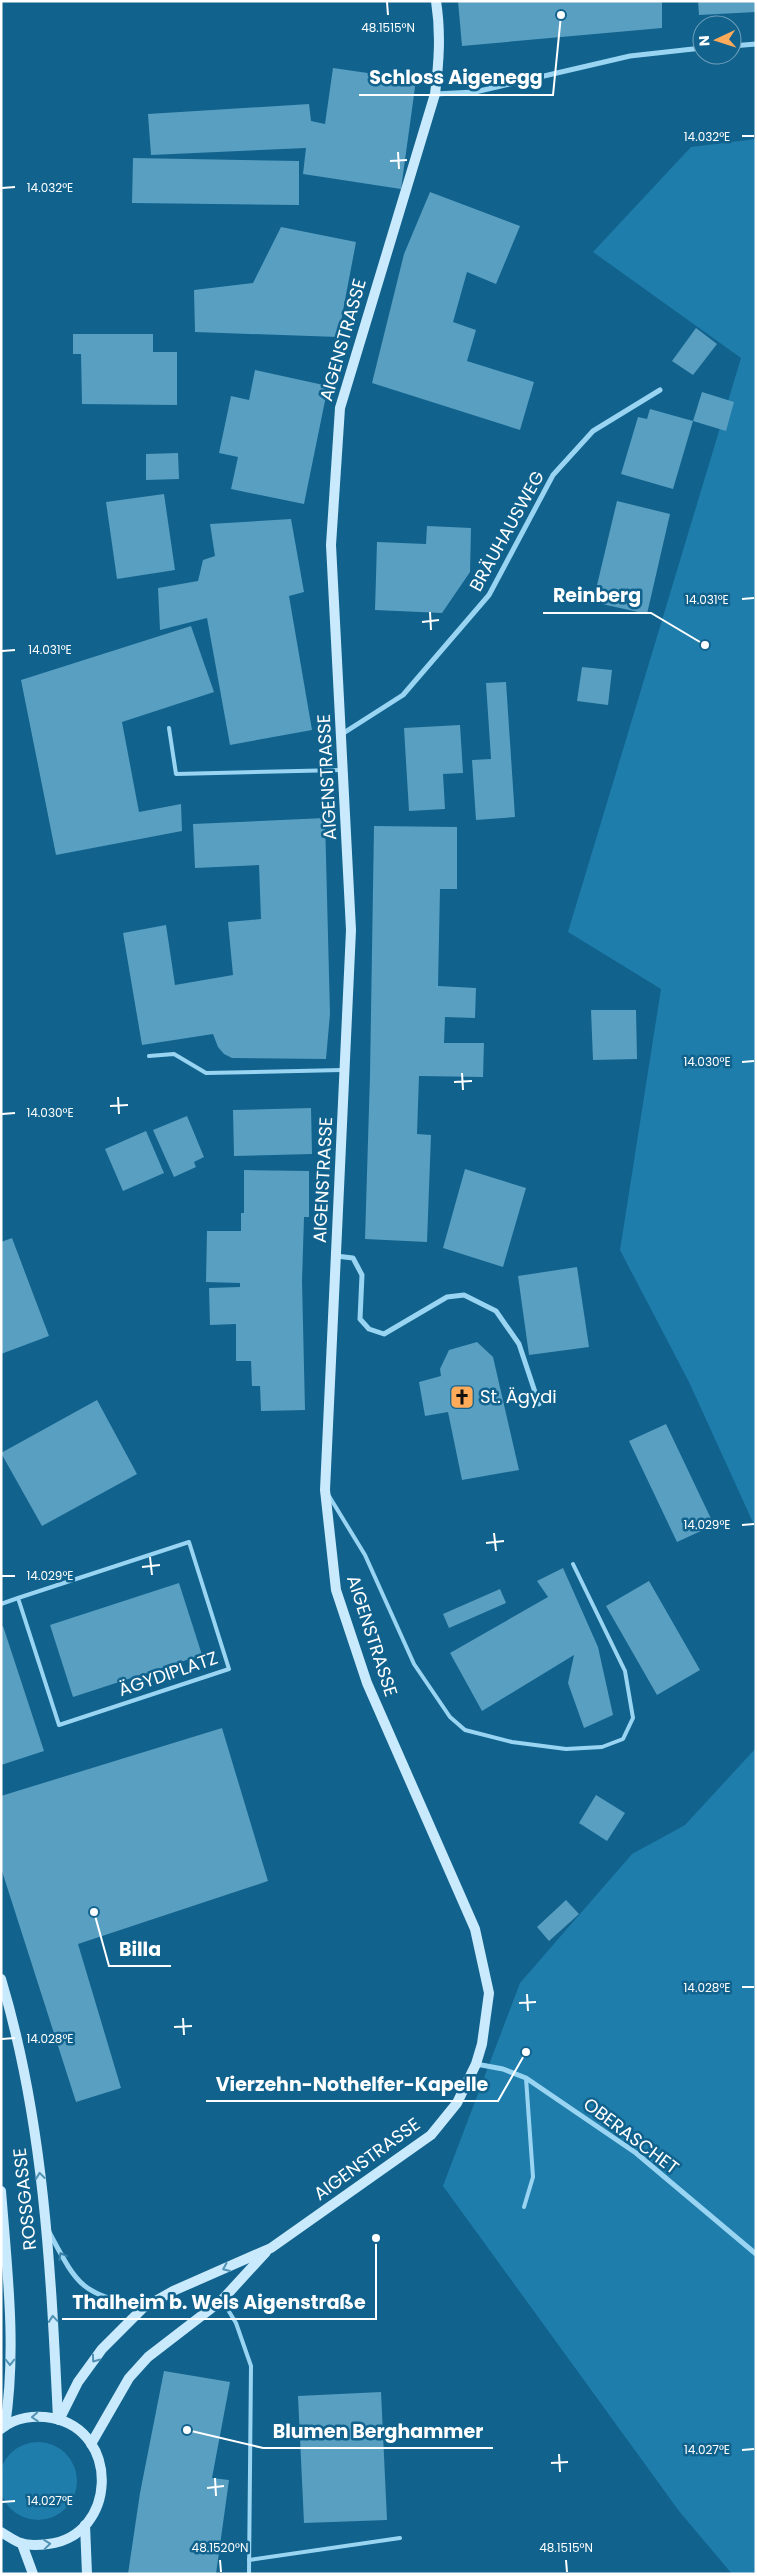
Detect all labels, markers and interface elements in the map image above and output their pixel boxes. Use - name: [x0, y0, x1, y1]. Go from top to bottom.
- north arrow: [692, 15, 742, 65]
- text: 48.1515°N: [361, 19, 415, 36]
- text: N: [694, 35, 714, 47]
- callout: Schloss Aigenegg: [359, 61, 553, 95]
- text: Schloss Aigenegg: [369, 64, 543, 91]
- text: 14.032°E: [684, 128, 730, 145]
- text: 14.032°E: [27, 179, 73, 196]
- street label: AIGENSTRASSE: [313, 276, 372, 404]
- street label: BRÄUHAUSWEG: [463, 466, 550, 596]
- callout: Reinberg: [543, 579, 651, 613]
- text: Reinberg: [553, 582, 641, 609]
- text: 14.031°E: [685, 591, 729, 608]
- text: 14.031°E: [28, 641, 72, 658]
- street label: AIGENSTRASSE: [311, 713, 342, 841]
- text: 14.030°E: [683, 1053, 731, 1070]
- text: 14.030°E: [26, 1104, 74, 1121]
- street label: AIGENSTRASSE: [307, 1116, 338, 1244]
- church icon: St. Ägydi: [449, 1384, 475, 1410]
- place label: St. Ägydi: [480, 1384, 557, 1409]
- text: 14.029°E: [684, 1516, 730, 1533]
- text: 14.029°E: [27, 1567, 73, 1584]
- street label: AIGENSTRASSE: [341, 1572, 404, 1700]
- street label: ÄGYDIPLATZ: [115, 1645, 221, 1702]
- callout: Billa: [109, 1932, 171, 1966]
- text: Billa: [119, 1936, 161, 1963]
- text: 14.028°E: [684, 1979, 731, 1996]
- text: 14.028°E: [27, 2030, 74, 2047]
- callout: Vierzehn-Nothelfer-Kapelle: [206, 2067, 498, 2101]
- text: Vierzehn-Nothelfer-Kapelle: [216, 2071, 489, 2098]
- street label: OBERASCHET: [578, 2091, 684, 2180]
- street label: AIGENSTRASSE: [308, 2111, 425, 2206]
- street label: ROSSGASSE: [7, 2147, 42, 2251]
- one-way arrow: [35, 2172, 46, 2180]
- one-way arrow: [58, 2253, 68, 2262]
- one-way arrow: [222, 2261, 231, 2272]
- callout: Thalheim b. Wels Aigenstraße: [62, 2285, 376, 2319]
- text: Thalheim b. Wels Aigenstraße: [72, 2289, 366, 2316]
- one-way arrow: [47, 2314, 58, 2322]
- one-way arrow: [92, 2353, 101, 2363]
- one-way arrow: [5, 2358, 15, 2366]
- one-way arrow: [30, 2412, 38, 2423]
- callout: Blumen Berghammer: [263, 2414, 493, 2448]
- text: Blumen Berghammer: [273, 2418, 483, 2445]
- text: 14.027°E: [684, 2441, 730, 2458]
- text: 14.027°E: [27, 2492, 73, 2509]
- one-way arrow: [43, 2539, 51, 2550]
- text: 48.1520°N: [192, 2539, 248, 2556]
- text: 48.1515°N: [539, 2539, 593, 2556]

